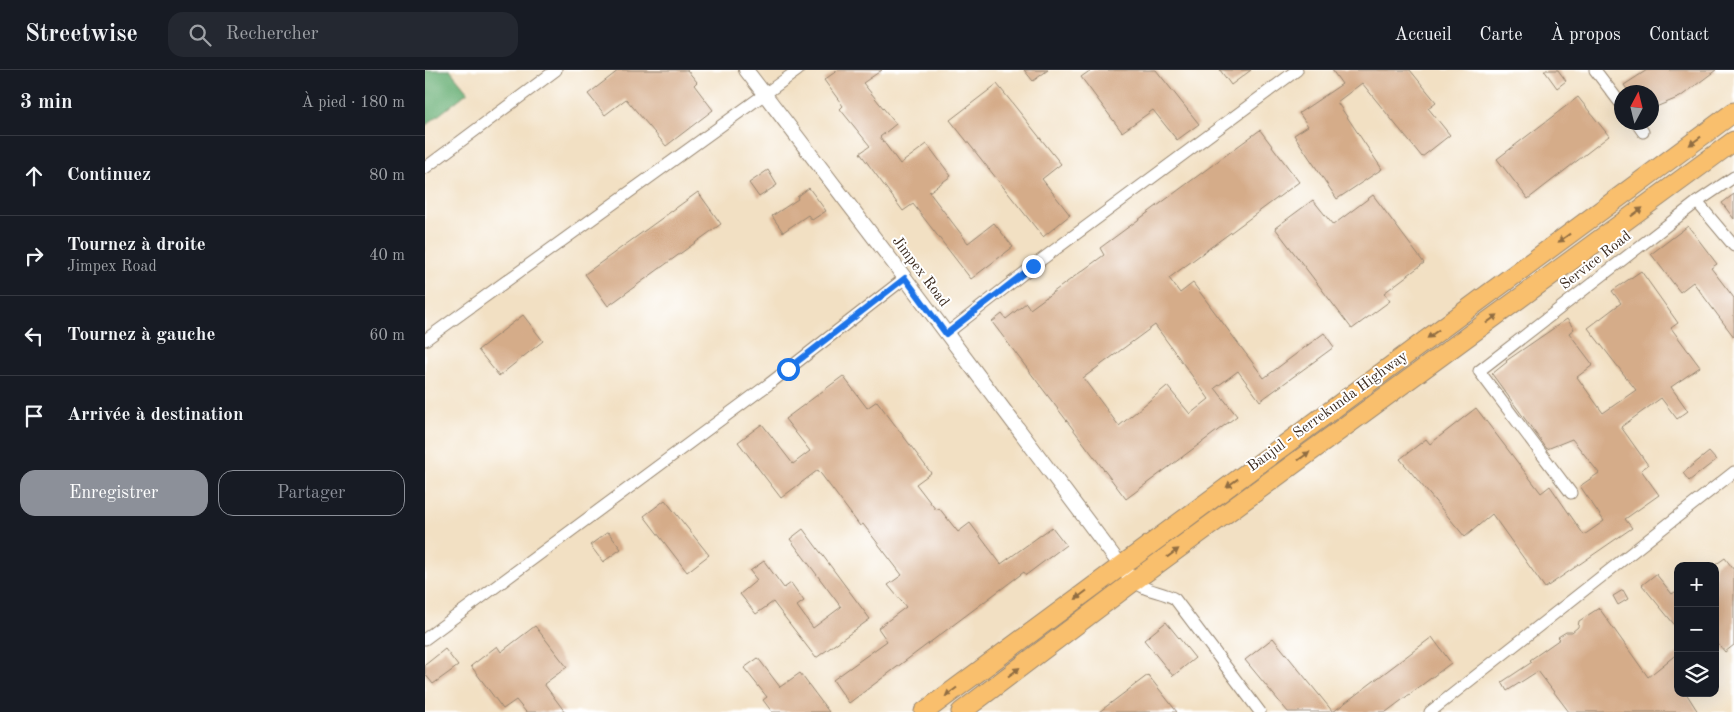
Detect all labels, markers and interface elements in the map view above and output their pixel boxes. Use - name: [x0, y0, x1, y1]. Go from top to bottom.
- search box: [168, 12, 518, 57]
- icon: search: [186, 21, 214, 49]
- text: Streetwise: [25, 23, 138, 47]
- text: Rechercher: [226, 25, 318, 44]
- text: Accueil: [1394, 26, 1452, 44]
- text: Carte: [1480, 26, 1522, 44]
- text: À propos: [1550, 26, 1621, 44]
- text: Contact: [1649, 26, 1709, 44]
- north arrow: [1614, 85, 1659, 130]
- text: 3 min: [20, 92, 73, 113]
- text: À pied · 180 m: [302, 95, 405, 111]
- one-way arrow: [1688, 136, 1702, 146]
- icon: ahead: [20, 162, 48, 190]
- text: Continuez: [67, 166, 151, 185]
- text: 80 m: [369, 168, 405, 184]
- one-way arrow: [1630, 207, 1643, 218]
- street label: Service Road: [1558, 229, 1634, 293]
- one-way arrow: [1557, 233, 1571, 243]
- street label: Jimpex Road: [889, 234, 951, 310]
- text: Tournez à droite: [67, 236, 206, 255]
- icon: right: [20, 242, 48, 270]
- text: 40 m: [369, 248, 405, 264]
- route end: [1022, 255, 1045, 278]
- text: Jimpex Road: [67, 259, 157, 275]
- one-way arrow: [1485, 314, 1499, 324]
- icon: left: [20, 322, 48, 350]
- text: Tournez à gauche: [67, 326, 215, 345]
- text: 60 m: [369, 328, 405, 344]
- one-way arrow: [1426, 329, 1440, 339]
- street label: Banjul - Serrekunda Highway: [1245, 349, 1411, 475]
- route start: [777, 358, 800, 381]
- icon: arrive: [20, 402, 48, 430]
- text: Arrivée à destination: [67, 406, 243, 425]
- one-way arrow: [1297, 451, 1310, 462]
- button: Enregistrer: [20, 470, 208, 516]
- button: Partager: [218, 470, 405, 516]
- one-way arrow: [1226, 477, 1239, 488]
- one-way arrow: [1166, 547, 1179, 558]
- map controls: [1674, 562, 1719, 697]
- button: +: [1674, 562, 1719, 607]
- one-way arrow: [1075, 589, 1088, 600]
- button: −: [1674, 607, 1719, 652]
- button: layers: [1674, 652, 1719, 697]
- one-way arrow: [1007, 667, 1021, 677]
- one-way arrow: [944, 687, 958, 697]

